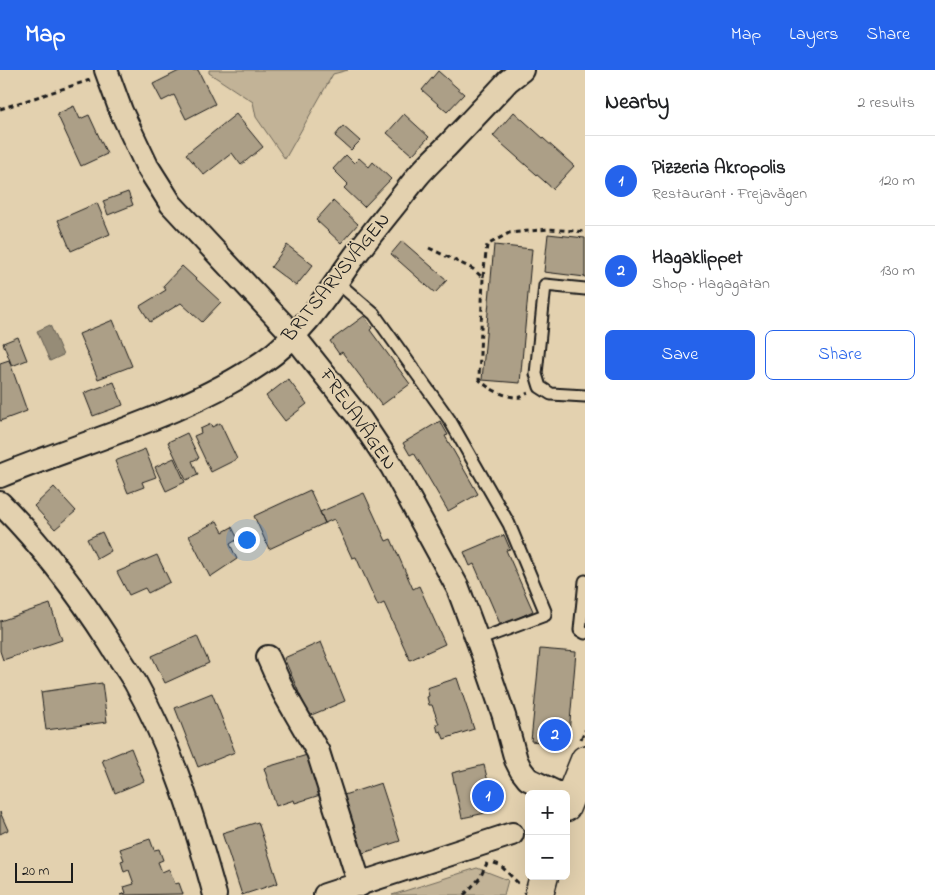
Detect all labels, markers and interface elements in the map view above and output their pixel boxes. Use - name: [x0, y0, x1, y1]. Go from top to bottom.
- text: Map: [25, 18, 66, 53]
- text: Map: [731, 22, 761, 48]
- text: Layers: [789, 22, 839, 48]
- text: Share: [867, 22, 910, 48]
- text: Nearby: [605, 88, 669, 118]
- text: 2 results: [857, 91, 915, 115]
- text: Pizzeria Akropolis: [652, 155, 786, 182]
- text: 1: [618, 169, 624, 193]
- text: 120 m: [879, 169, 915, 193]
- text: Restaurant · Frejavägen: [652, 182, 807, 206]
- street label: BRITSARVSVÄGEN: [275, 207, 398, 350]
- text: Hagaklippet: [652, 245, 743, 272]
- text: 2: [617, 259, 625, 283]
- text: 130 m: [880, 259, 915, 283]
- text: Shop · Hagagatan: [652, 272, 770, 296]
- button: Save: [605, 330, 755, 380]
- button: Share: [765, 330, 915, 380]
- street label: FREJAVÄGEN: [311, 362, 403, 477]
- your location: [234, 527, 260, 553]
- pin: 2: [539, 716, 571, 754]
- pin: 1: [472, 777, 504, 815]
- map controls: [525, 790, 570, 880]
- button: +: [525, 790, 570, 835]
- button: −: [525, 835, 570, 880]
- scale bar: [15, 860, 72, 883]
- text: 20 m: [22, 861, 49, 882]

